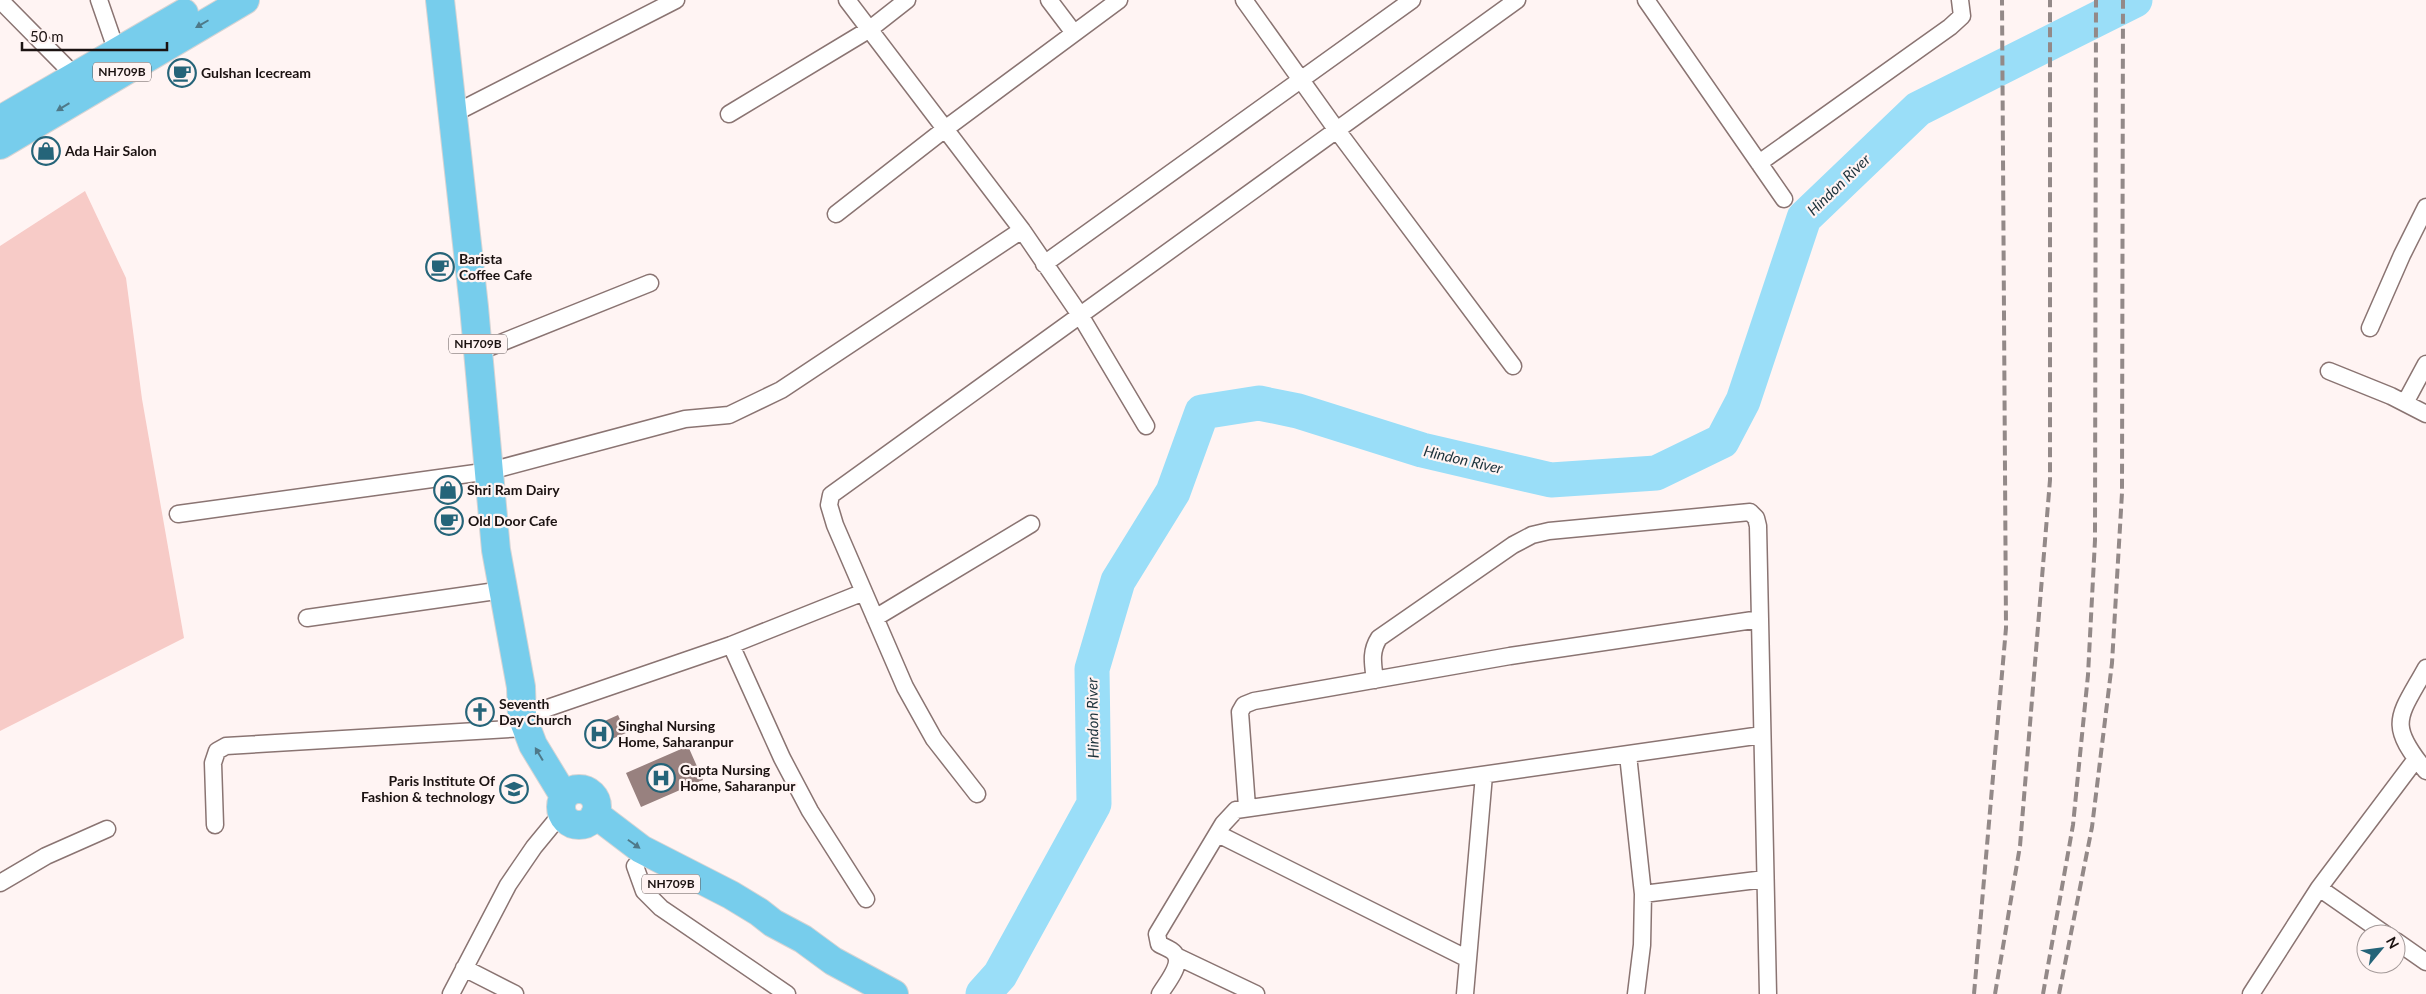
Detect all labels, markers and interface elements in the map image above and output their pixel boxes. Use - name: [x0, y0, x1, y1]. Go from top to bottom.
- scale bar: [22, 20, 168, 52]
- one-way arrow: [196, 20, 209, 29]
- text: 50 m: [30, 27, 64, 45]
- cafe icon: Gulshan Icecream: [167, 58, 197, 88]
- road number: NH709B: [93, 62, 151, 82]
- place label: Gulshan Icecream: [201, 64, 311, 81]
- one-way arrow: [56, 103, 69, 112]
- shop icon: Ada Hair Salon: [31, 136, 61, 166]
- place label: Ada Hair Salon: [64, 142, 157, 159]
- water label: Hindon River: [1803, 149, 1874, 219]
- place label: Barista Coffee Cafe: [459, 250, 533, 283]
- cafe icon: Barista Coffee Cafe: [425, 252, 455, 282]
- road number: NH709B: [449, 334, 507, 354]
- water label: Hindon River: [1422, 441, 1505, 477]
- shop icon: Shri Ram Dairy: [433, 475, 463, 505]
- place label: Shri Ram Dairy: [467, 481, 560, 498]
- cafe icon: Old Door Cafe: [434, 506, 464, 536]
- place label: Old Door Cafe: [468, 512, 558, 529]
- water label: Hindon River: [1082, 677, 1102, 758]
- place label: Seventh Day Church: [499, 695, 572, 728]
- church icon: Seventh Day Church: [465, 697, 495, 727]
- place label: Singhal Nursing Home, Saharanpur: [618, 717, 734, 750]
- hospital icon: Singhal Nursing Home, Saharanpur: [584, 719, 614, 749]
- one-way arrow: [534, 748, 543, 761]
- place label: Gupta Nursing Home, Saharanpur: [680, 761, 796, 794]
- hospital icon: Gupta Nursing Home, Saharanpur: [646, 763, 676, 793]
- place label: Paris Institute Of Fashion & technology: [361, 772, 496, 805]
- school or university icon: Paris Institute Of Fashion & technology: [499, 774, 529, 804]
- one-way arrow: [627, 839, 641, 849]
- road number: NH709B: [642, 874, 700, 894]
- north arrow: [2356, 924, 2406, 974]
- text: N: [2383, 934, 2403, 951]

